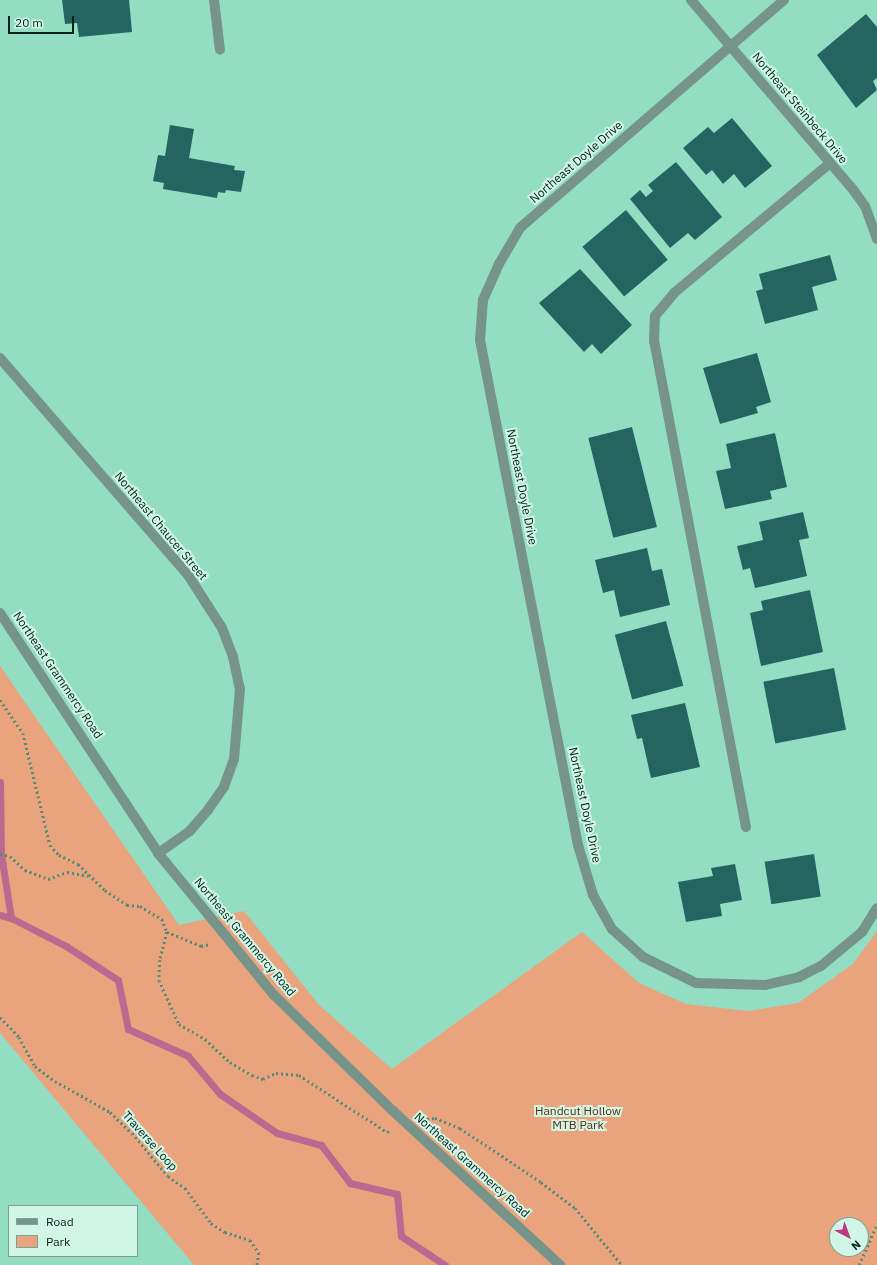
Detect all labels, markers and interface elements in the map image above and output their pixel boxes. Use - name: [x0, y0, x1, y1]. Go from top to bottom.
- scale bar: [10, 8, 76, 34]
- text: 20 m: [15, 15, 43, 30]
- street label: Northeast Steinbeck Drive: [749, 50, 851, 166]
- street label: Northeast Doyle Drive: [527, 118, 625, 206]
- street label: Northeast Doyle Drive: [504, 428, 540, 546]
- street label: Northeast Chaucer Street: [112, 469, 210, 583]
- street label: Northeast Grammercy Road: [10, 609, 106, 741]
- street label: Northeast Doyle Drive: [566, 746, 604, 864]
- street label: Northeast Grammercy Road: [191, 875, 299, 999]
- park label: Handcut Hollow MTB Park: [535, 1104, 621, 1132]
- street label: Traverse Loop: [119, 1108, 181, 1174]
- street label: Northeast Grammercy Road: [411, 1109, 533, 1221]
- legend: [8, 1205, 138, 1257]
- text: Road: [46, 1214, 74, 1229]
- north arrow: [829, 1217, 869, 1257]
- text: Park: [46, 1234, 70, 1249]
- text: N: [849, 1237, 864, 1253]

